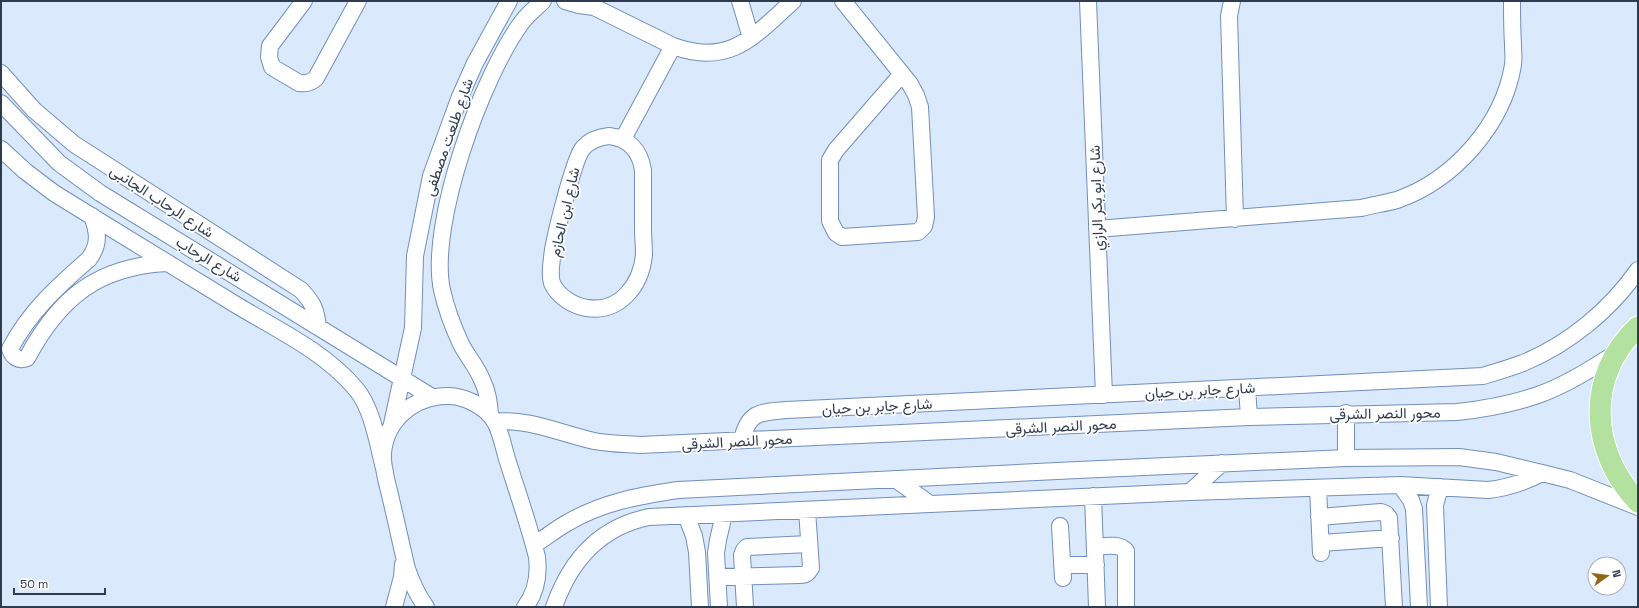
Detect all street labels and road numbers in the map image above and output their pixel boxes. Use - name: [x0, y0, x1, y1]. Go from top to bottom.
- street label: شارع طلعت مصطفى: [419, 76, 479, 199]
- street label: شارع ابو بكر الرازي: [1085, 144, 1111, 251]
- street label: شارع الرحاب الجانبى: [105, 160, 218, 243]
- street label: شارع ابن الحازم: [544, 165, 586, 259]
- street label: شارع الرحاب: [172, 232, 246, 288]
- street label: شارع جابر بن حيان: [1144, 378, 1256, 404]
- street label: شارع جابر بن حيان: [821, 394, 933, 420]
- street label: محور النصر الشرقى: [1329, 403, 1441, 424]
- street label: محور النصر الشرقى: [1005, 414, 1117, 439]
- street label: محور النصر الشرقى: [681, 429, 793, 454]

